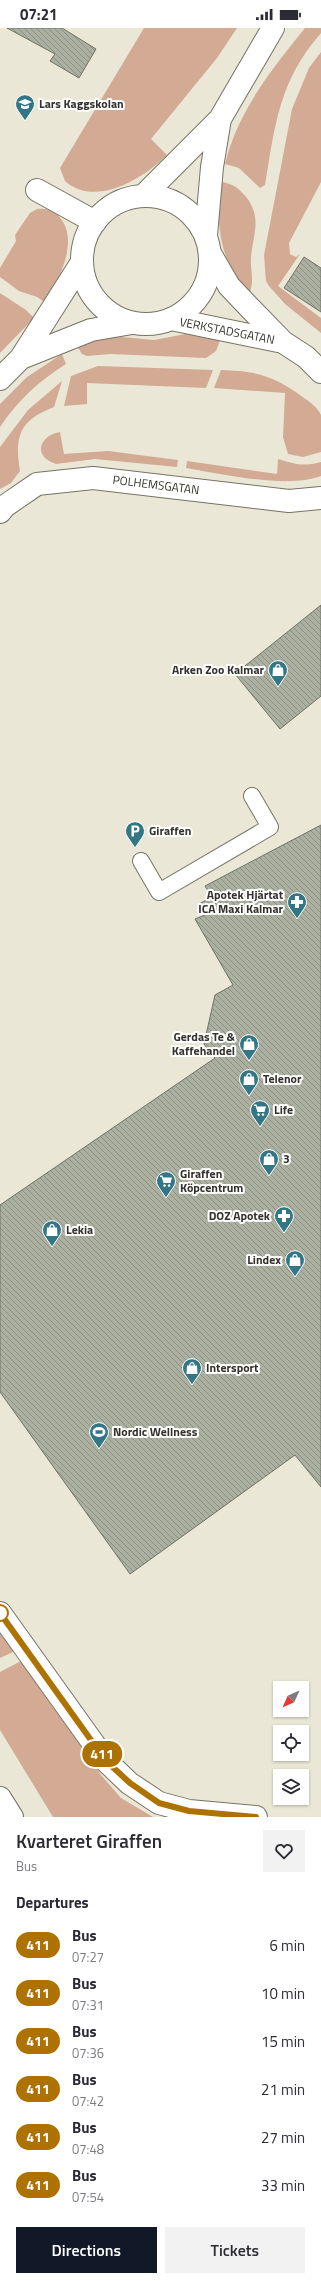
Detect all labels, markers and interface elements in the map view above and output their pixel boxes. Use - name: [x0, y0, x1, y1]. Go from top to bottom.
- text: 07:21: [20, 3, 57, 26]
- school or university icon: Lars Kaggskolan: [14, 93, 36, 121]
- place label: Lars Kaggskolan: [39, 94, 124, 113]
- street label: VERKSTADSGATAN: [178, 312, 276, 349]
- street label: POLHEMSGATAN: [112, 470, 200, 499]
- shop icon: Arken Zoo Kalmar: [267, 659, 289, 687]
- place label: Arken Zoo Kalmar: [172, 660, 265, 679]
- parking icon: Giraffen: [124, 820, 146, 848]
- place label: Giraffen: [149, 821, 191, 840]
- place label: Apotek Hjärtat ICA Maxi Kalmar: [198, 885, 284, 918]
- pharmacy icon: Apotek Hjärtat ICA Maxi Kalmar: [286, 891, 308, 919]
- place label: Gerdas Te & Kaffehandel: [172, 1027, 236, 1060]
- shop icon: Gerdas Te & Kaffehandel: [238, 1033, 260, 1061]
- shop icon: Telenor: [238, 1068, 260, 1096]
- place label: Telenor: [263, 1069, 302, 1088]
- supermarket icon: Life: [249, 1099, 271, 1127]
- place label: Life: [274, 1100, 293, 1119]
- shop icon: 3: [258, 1148, 280, 1176]
- place label: 3: [283, 1149, 290, 1168]
- place label: Giraffen Köpcentrum: [180, 1164, 243, 1197]
- supermarket icon: Giraffen Köpcentrum: [155, 1170, 177, 1198]
- pharmacy icon: DOZ Apotek: [273, 1205, 295, 1233]
- place label: DOZ Apotek: [209, 1206, 271, 1225]
- shop icon: Lekia: [41, 1219, 63, 1247]
- place label: Lekia: [66, 1220, 93, 1239]
- shop icon: Lindex: [284, 1249, 306, 1277]
- place label: Lindex: [247, 1250, 281, 1269]
- shop icon: Intersport: [181, 1357, 203, 1385]
- place label: Intersport: [206, 1358, 259, 1377]
- sports icon: Nordic Wellness: [88, 1421, 110, 1449]
- place label: Nordic Wellness: [113, 1422, 198, 1441]
- unlabelled marker: [0, 1604, 9, 1622]
- north arrow: [273, 1681, 309, 1717]
- map controls: [273, 1681, 309, 1805]
- button: locate: [273, 1725, 309, 1761]
- line badge: 411: [79, 1741, 125, 1767]
- text: 411: [90, 1743, 114, 1764]
- button: layers: [273, 1769, 309, 1805]
- text: Kvarteret Giraffen: [16, 1826, 162, 1855]
- button: heart: [263, 1830, 305, 1872]
- text: Bus: [16, 1856, 37, 1876]
- text: Departures: [16, 1891, 89, 1914]
- text: Bus: [72, 1924, 97, 1947]
- text: 411: [26, 1934, 50, 1955]
- text: 6 min: [269, 1934, 305, 1957]
- text: 07:27: [72, 1947, 104, 1967]
- text: Bus: [72, 1972, 97, 1995]
- text: 411: [26, 1982, 50, 2003]
- text: 10 min: [261, 1982, 305, 2005]
- text: 07:31: [72, 1995, 104, 2015]
- text: Bus: [72, 2020, 97, 2043]
- text: 411: [26, 2030, 50, 2051]
- text: 15 min: [261, 2030, 305, 2053]
- text: 07:36: [72, 2043, 104, 2063]
- text: Bus: [72, 2068, 97, 2091]
- text: 411: [26, 2078, 50, 2099]
- text: 21 min: [261, 2078, 305, 2101]
- text: 07:42: [72, 2091, 104, 2111]
- text: Bus: [72, 2116, 97, 2139]
- text: 411: [26, 2126, 50, 2147]
- text: 27 min: [261, 2126, 305, 2149]
- text: 07:48: [72, 2139, 104, 2159]
- text: Bus: [72, 2164, 97, 2187]
- text: 411: [26, 2174, 50, 2195]
- text: 33 min: [261, 2174, 305, 2197]
- text: 07:54: [72, 2187, 104, 2207]
- button: Directions: [16, 2227, 157, 2273]
- button: Tickets: [165, 2227, 305, 2273]

